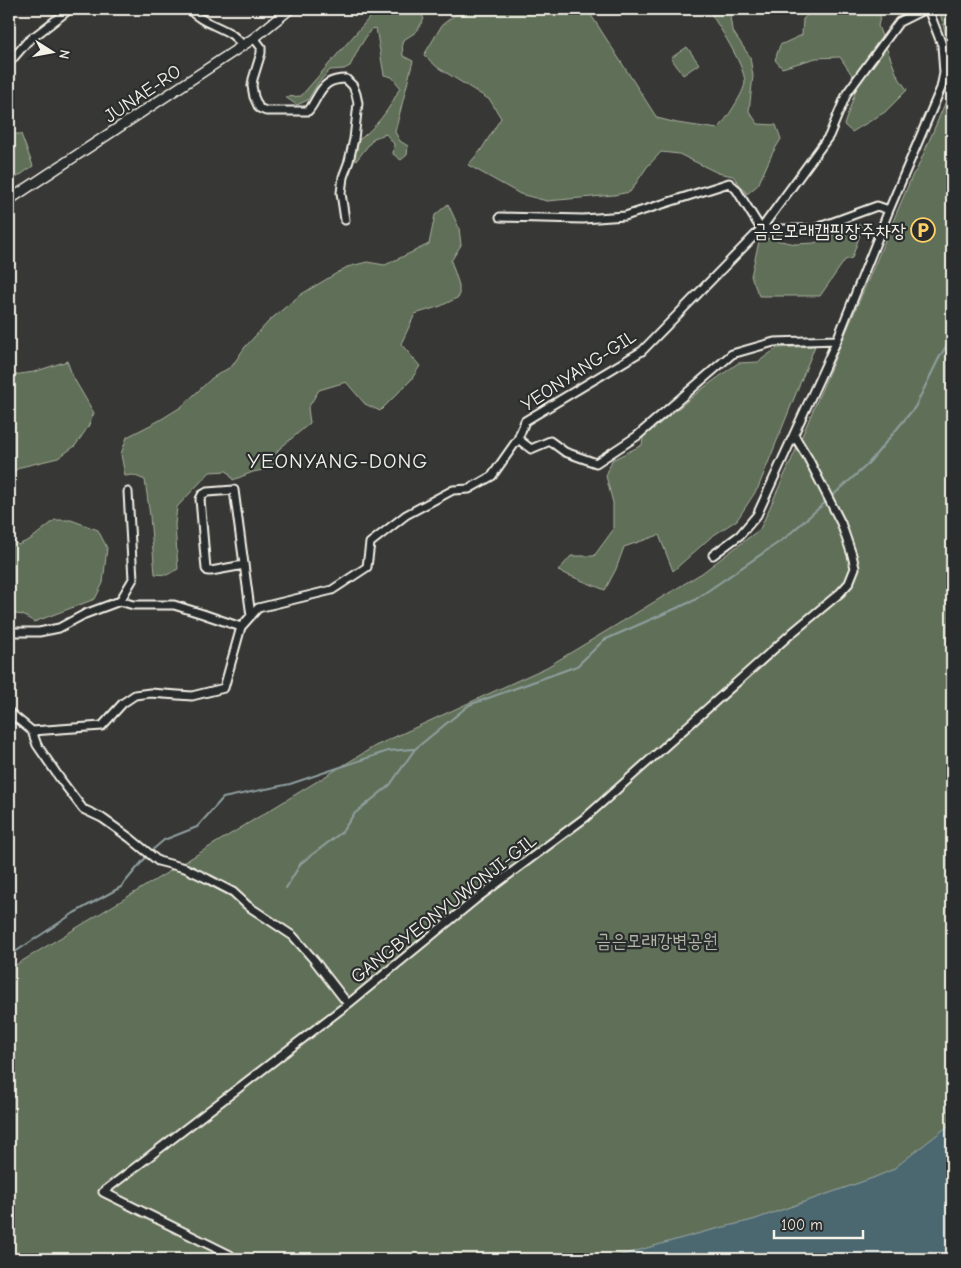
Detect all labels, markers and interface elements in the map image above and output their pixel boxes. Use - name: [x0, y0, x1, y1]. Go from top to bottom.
- north arrow: [28, 28, 78, 78]
- text: N: [55, 48, 73, 60]
- street label: JUNAE-RO: [100, 60, 185, 127]
- parking icon: 금은모래캠핑장주차장: [910, 217, 936, 243]
- place label: 금은모래캠핑장주차장: [753, 220, 906, 242]
- street label: YEONYANG-GIL: [517, 325, 640, 416]
- district label: YEONYANG-DONG: [248, 449, 428, 473]
- street label: GANGBYEONYUWONJI-GIL: [347, 829, 541, 988]
- park label: 금은모래강변공원: [596, 930, 718, 952]
- scale bar: [774, 1208, 862, 1240]
- text: 100 m: [781, 1216, 823, 1234]

